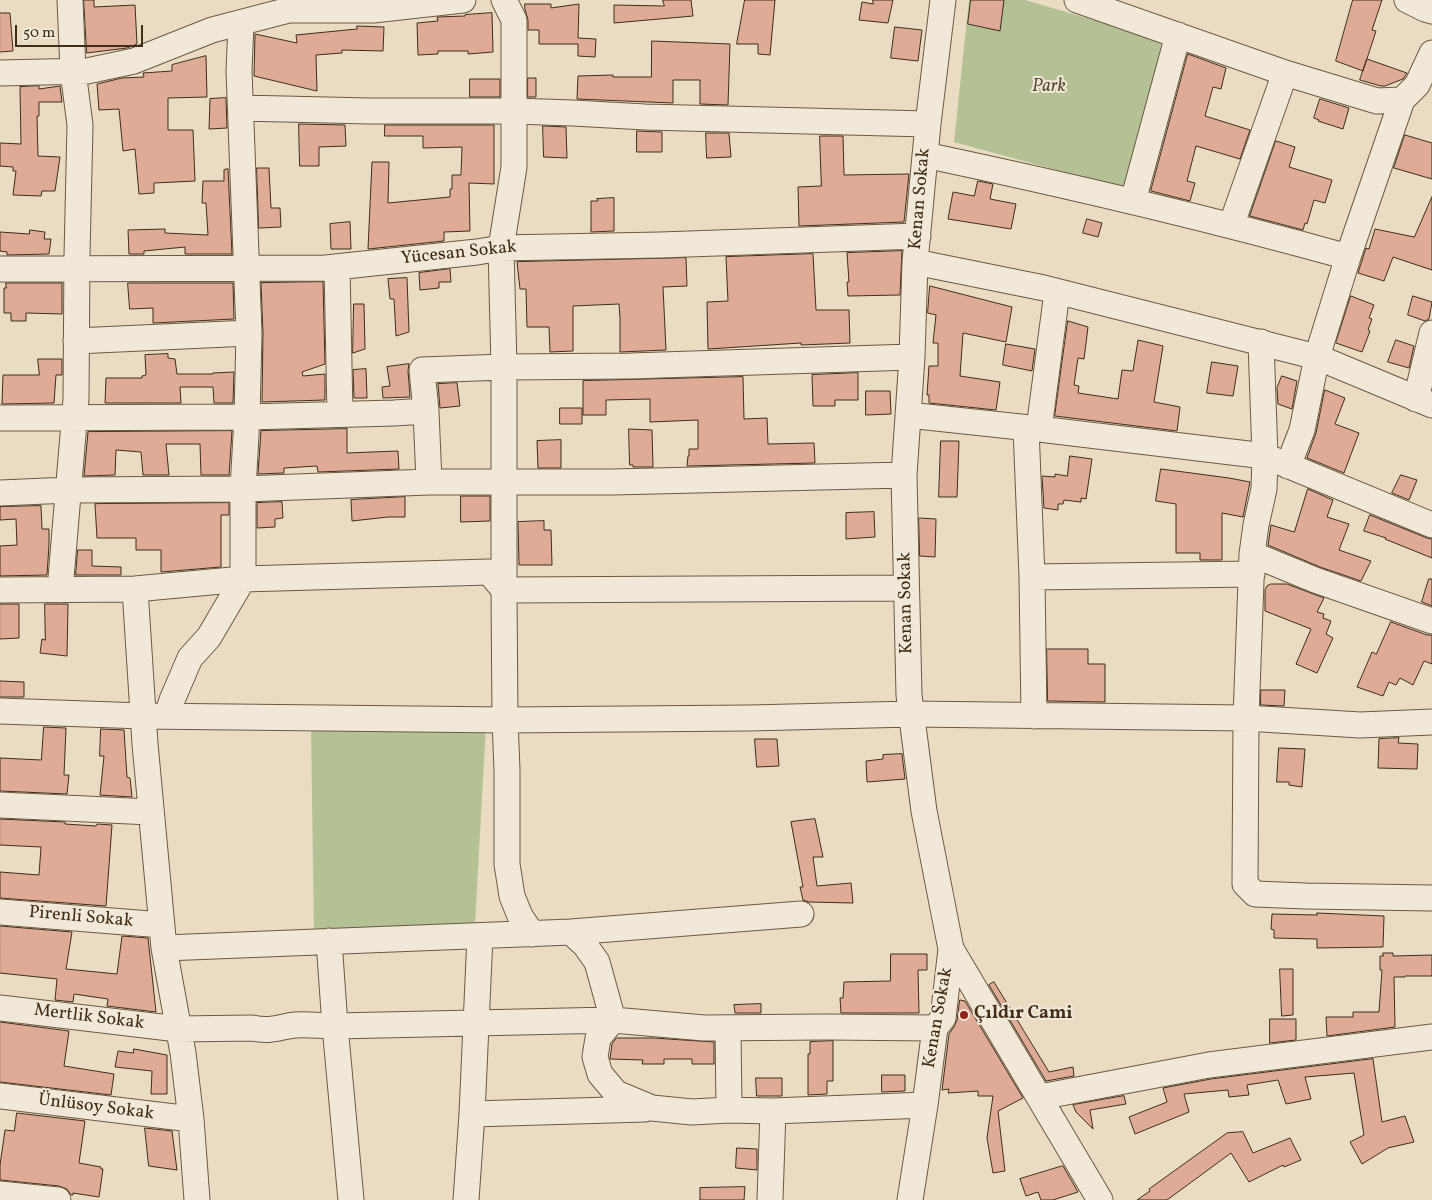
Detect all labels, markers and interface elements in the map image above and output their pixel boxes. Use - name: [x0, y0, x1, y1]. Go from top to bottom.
- scale bar: [18, 15, 145, 47]
- text: 50 m: [23, 23, 55, 44]
- park label: Park: [1032, 77, 1066, 99]
- street label: Kenan Sokak: [906, 147, 936, 251]
- street label: Yücesan Sokak: [400, 237, 518, 271]
- street label: Kenan Sokak: [895, 552, 919, 654]
- street label: Pirenli Sokak: [28, 903, 134, 933]
- street label: Kenan Sokak: [920, 966, 958, 1070]
- street label: Mertlik Sokak: [33, 1001, 145, 1035]
- place label: Çıldır Cami: [974, 1004, 1073, 1026]
- marker: Çıldır Cami: [958, 1009, 970, 1021]
- street label: Ünlüsoy Sokak: [37, 1090, 155, 1126]

